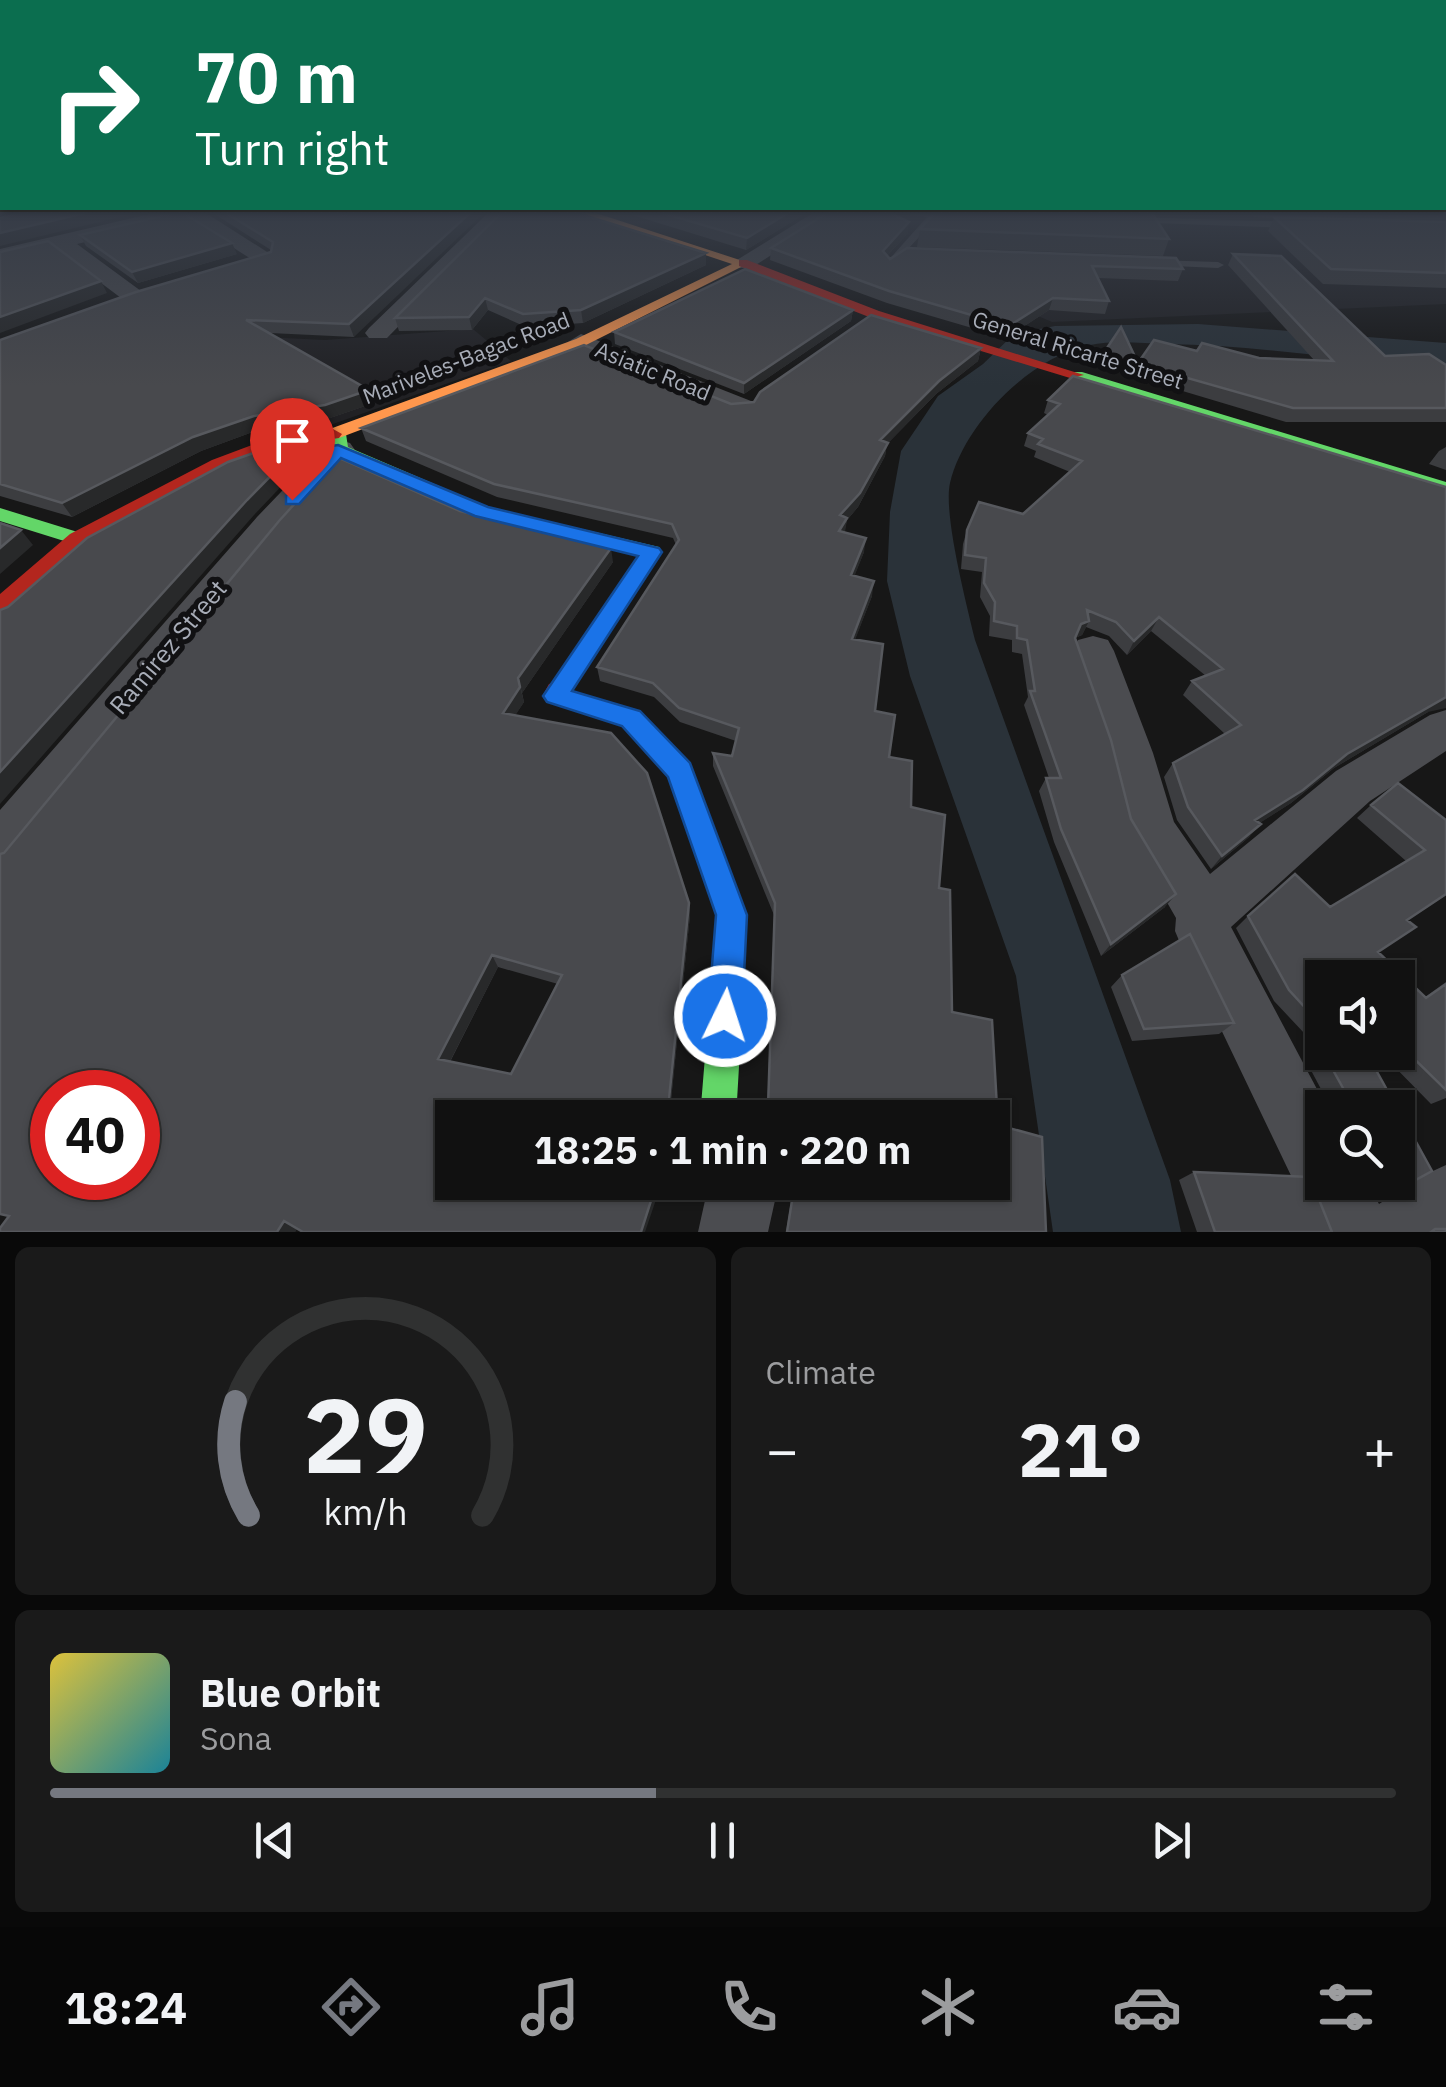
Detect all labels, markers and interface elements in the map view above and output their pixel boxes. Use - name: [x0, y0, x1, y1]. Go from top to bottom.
- text: 70 m: [195, 31, 358, 122]
- icon: right: [30, 40, 160, 170]
- text: Turn right: [195, 119, 390, 177]
- street label: General Ricarte Street: [969, 304, 1187, 395]
- street label: Mariveles-Bagac Road: [358, 305, 573, 410]
- street label: Asiatic Road: [591, 334, 715, 407]
- pin: [250, 398, 335, 501]
- icon: arrive: [265, 413, 320, 468]
- street label: Ramirez Street: [102, 573, 234, 721]
- map controls: [1305, 960, 1415, 1200]
- button: sound: [1305, 960, 1415, 1070]
- position arrow: [673, 964, 777, 1068]
- speed limit sign: 40: [30, 1070, 160, 1200]
- button: search: [1305, 1090, 1415, 1200]
- text: 18:25 · 1 min · 220 m: [534, 1125, 911, 1174]
- text: Climate: [766, 1351, 876, 1393]
- text: 29: [303, 1366, 428, 1502]
- text: 21°: [1018, 1400, 1143, 1498]
- text: −: [766, 1414, 799, 1485]
- text: +: [1363, 1414, 1396, 1485]
- text: km/h: [323, 1488, 407, 1535]
- text: Blue Orbit: [200, 1668, 381, 1717]
- text: Sona: [200, 1717, 272, 1759]
- icon: previous: [247, 1813, 302, 1868]
- icon: pause: [695, 1813, 750, 1868]
- icon: next: [1144, 1813, 1199, 1868]
- icon: directions: [316, 1972, 386, 2042]
- icon: music: [515, 1972, 585, 2042]
- icon: phone: [714, 1972, 784, 2042]
- icon: climate: [913, 1972, 983, 2042]
- icon: car: [1112, 1972, 1182, 2042]
- icon: filters: [1311, 1972, 1381, 2042]
- text: 18:24: [65, 1978, 187, 2036]

